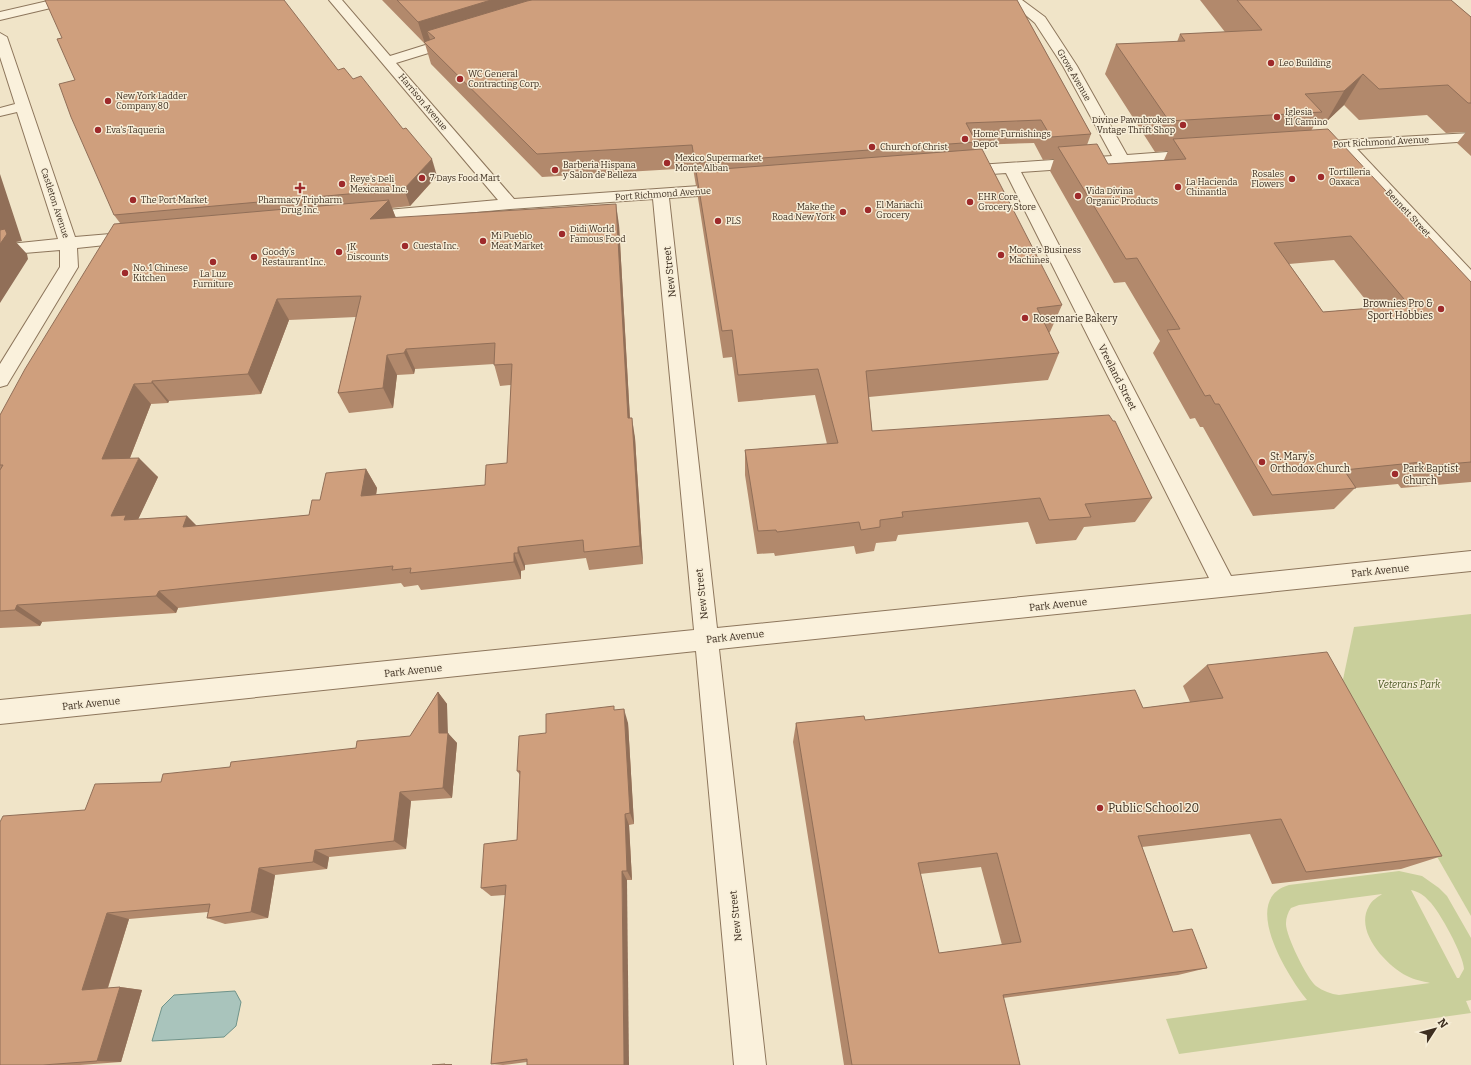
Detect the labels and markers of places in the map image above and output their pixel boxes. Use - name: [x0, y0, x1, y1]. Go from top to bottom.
- marker: Leo Building: [1266, 58, 1276, 68]
- place label: Leo Building: [1279, 58, 1331, 68]
- place label: WC General Contracting Corp.: [468, 69, 541, 89]
- marker: WC General Contracting Corp.: [455, 74, 465, 84]
- place label: New York Ladder Company 80: [116, 91, 187, 111]
- marker: New York Ladder Company 80: [103, 96, 113, 106]
- place label: Iglesia El Camino: [1285, 107, 1328, 127]
- marker: Iglesia El Camino: [1272, 112, 1282, 122]
- place label: Divine Pawnbrokers Vntage Thrift Shop: [1092, 115, 1175, 135]
- marker: Divine Pawnbrokers Vntage Thrift Shop: [1178, 120, 1188, 130]
- marker: Eva's Taqueria: [93, 125, 103, 135]
- place label: Eva's Taqueria: [106, 125, 165, 135]
- place label: Home Furnishings Depot: [973, 129, 1051, 149]
- marker: Home Furnishings Depot: [960, 134, 970, 144]
- marker: Church of Christ: [867, 142, 877, 152]
- place label: Church of Christ: [880, 142, 948, 152]
- place label: Mexico Supermarket Monte Alban: [675, 153, 762, 173]
- marker: Mexico Supermarket Monte Alban: [662, 158, 672, 168]
- place label: Barberia Hispana y Salon de Belleza: [562, 160, 637, 180]
- marker: Barberia Hispana y Salon de Belleza: [550, 165, 560, 175]
- place label: Tortilleria Oaxaca: [1329, 167, 1370, 187]
- place label: Rosales Flowers: [1251, 169, 1284, 189]
- marker: Tortilleria Oaxaca: [1316, 172, 1326, 182]
- marker: 7 Days Food Mart: [417, 173, 427, 183]
- place label: 7 Days Food Mart: [430, 173, 501, 183]
- place label: Reye's Deli Mexicana Inc.: [350, 174, 407, 194]
- marker: Rosales Flowers: [1287, 174, 1297, 184]
- place label: La Hacienda Chinantla: [1186, 177, 1238, 197]
- marker: Reye's Deli Mexicana Inc.: [337, 179, 347, 189]
- marker: La Hacienda Chinantla: [1173, 182, 1183, 192]
- marker: Pharmacy Tripharm Drug Inc.: [295, 183, 305, 193]
- place label: Vida Divina Organic Products: [1086, 186, 1158, 206]
- marker: Vida Divina Organic Products: [1073, 191, 1083, 201]
- place label: EHR Core Grocery Store: [978, 192, 1036, 212]
- marker: The Port Market: [128, 195, 138, 205]
- place label: The Port Market: [141, 195, 208, 205]
- place label: Pharmacy Tripharm Drug Inc.: [258, 195, 342, 215]
- marker: EHR Core Grocery Store: [965, 197, 975, 207]
- place label: El Mariachi Grocery: [876, 200, 923, 220]
- place label: Make the Road New York: [772, 202, 836, 222]
- marker: El Mariachi Grocery: [863, 205, 873, 215]
- marker: Make the Road New York: [838, 207, 848, 217]
- marker: PLS: [713, 216, 723, 226]
- place label: PLS: [726, 216, 741, 226]
- place label: Didi World Famous Food: [570, 224, 626, 244]
- marker: Didi World Famous Food: [557, 229, 567, 239]
- place label: Mi Pueblo Meat Market: [491, 231, 544, 251]
- marker: Mi Pueblo Meat Market: [478, 236, 488, 246]
- marker: Cuesta Inc.: [400, 241, 410, 251]
- place label: Cuesta Inc.: [413, 241, 459, 251]
- place label: JK Discounts: [346, 242, 389, 262]
- place label: Moore's Business Machines: [1009, 245, 1081, 265]
- place label: Goody's Restaurant Inc.: [262, 247, 325, 267]
- marker: JK Discounts: [334, 247, 344, 257]
- marker: Moore's Business Machines: [996, 250, 1006, 260]
- marker: Goody's Restaurant Inc.: [249, 252, 259, 262]
- marker: La Luz Furniture: [208, 257, 218, 267]
- place label: No. 1 Chinese Kitchen: [133, 263, 188, 283]
- marker: No. 1 Chinese Kitchen: [120, 268, 130, 278]
- place label: La Luz Furniture: [193, 269, 233, 289]
- place label: Brownies Pro & Sport Hobbies: [1363, 298, 1433, 322]
- marker: Brownies Pro & Sport Hobbies: [1436, 304, 1446, 314]
- marker: Rosemarie Bakery: [1020, 313, 1030, 323]
- place label: Rosemarie Bakery: [1033, 313, 1118, 325]
- place label: St. Mary's Orthodox Church: [1270, 451, 1351, 475]
- marker: St. Mary's Orthodox Church: [1257, 457, 1267, 467]
- place label: Park Baptist Church: [1403, 463, 1459, 487]
- marker: Park Baptist Church: [1390, 469, 1400, 479]
- place label: Public School 20: [1108, 801, 1199, 815]
- marker: Public School 20: [1095, 803, 1105, 813]

